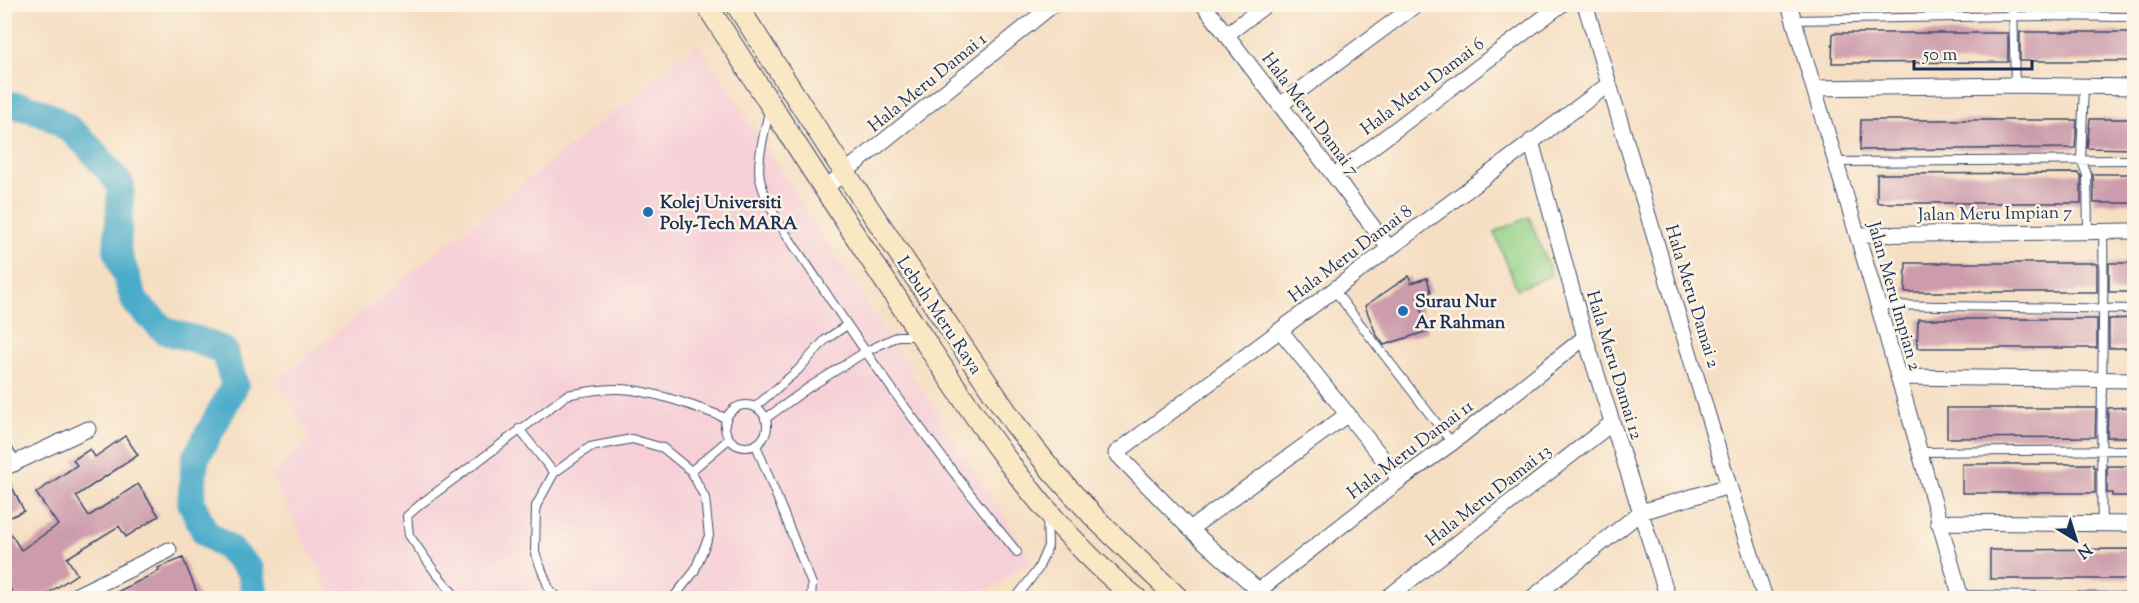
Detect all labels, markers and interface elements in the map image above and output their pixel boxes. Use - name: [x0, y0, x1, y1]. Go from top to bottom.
- street label: Hala Meru Damai 1: [863, 27, 993, 140]
- street label: Hala Meru Damai 6: [1356, 32, 1491, 143]
- scale bar: [1914, 33, 2032, 71]
- text: 50 m: [1922, 43, 1958, 69]
- street label: Hala Meru Damai 7: [1254, 48, 1365, 183]
- place label: Kolej Universiti Poly-Tech MARA: [660, 191, 798, 238]
- street label: Hala Meru Damai 8: [1284, 199, 1419, 310]
- street label: Jalan Meru Impian 7: [1917, 201, 2072, 229]
- marker: Kolej Universiti Poly-Tech MARA: [641, 205, 655, 219]
- street label: Jalan Meru Impian 2: [1859, 218, 1927, 375]
- street label: Hala Meru Damai 2: [1657, 222, 1725, 372]
- street label: Lebuh Meru Raya: [889, 252, 988, 380]
- street label: Hala Meru Damai 12: [1578, 288, 1648, 444]
- place label: Surau Nur Ar Rahman: [1415, 290, 1506, 337]
- marker: Surau Nur Ar Rahman: [1396, 304, 1410, 318]
- street label: Hala Meru Damai 11: [1343, 394, 1480, 507]
- street label: Hala Meru Damai 13: [1421, 439, 1558, 554]
- north arrow: [2046, 510, 2106, 570]
- text: N: [2071, 537, 2096, 563]

